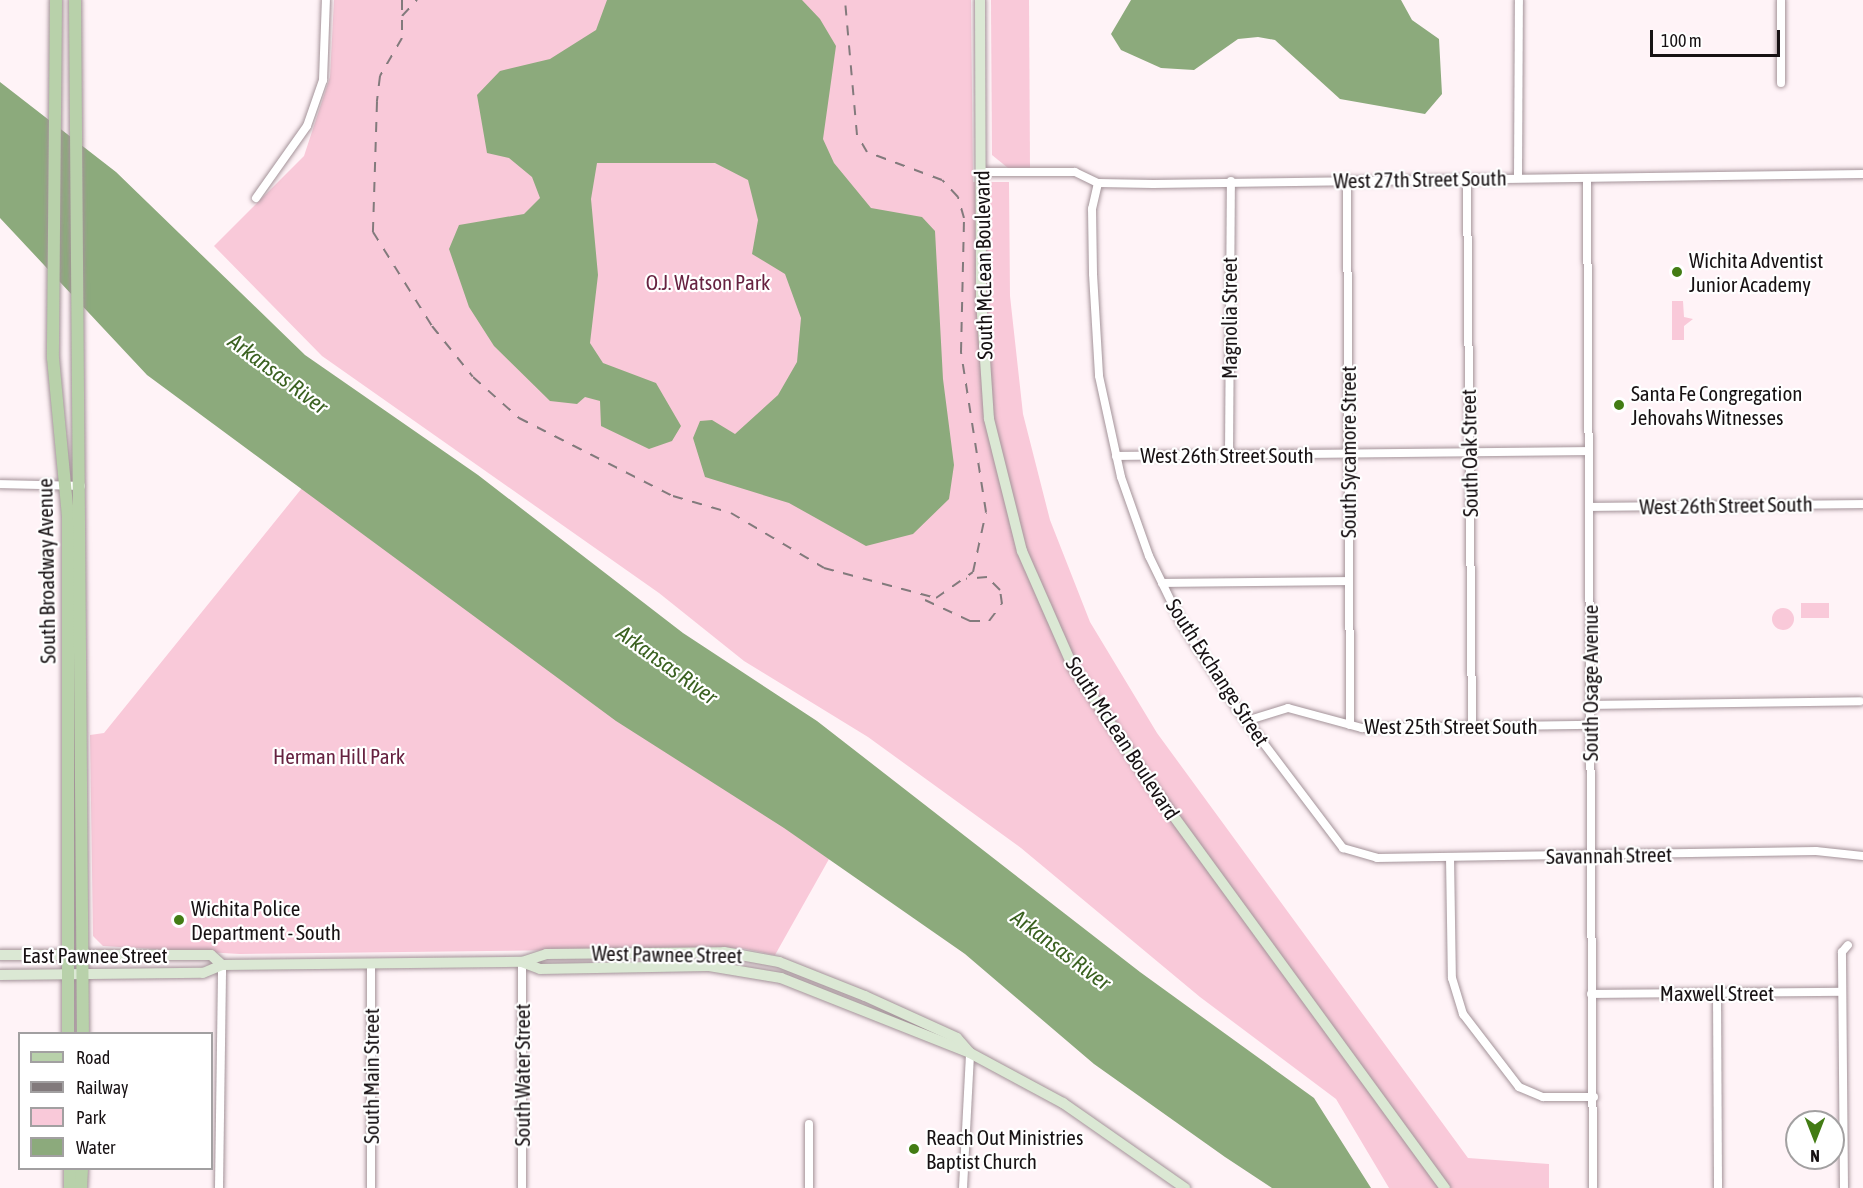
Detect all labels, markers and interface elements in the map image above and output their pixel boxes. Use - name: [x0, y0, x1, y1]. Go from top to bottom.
- scale bar: [1653, 18, 1784, 56]
- text: 100 m: [1661, 30, 1702, 51]
- street label: West 27th Street South: [1333, 165, 1507, 193]
- street label: South McLean Boulevard: [969, 170, 997, 360]
- place label: Wichita Adventist Junior Academy: [1689, 247, 1823, 297]
- street label: Magnolia Street: [1216, 257, 1242, 379]
- marker: Wichita Adventist Junior Academy: [1670, 265, 1684, 279]
- park label: O.J. Watson Park: [646, 269, 770, 295]
- water label: Arkansas River: [223, 328, 333, 420]
- street label: South Sycamore Street: [1335, 366, 1361, 538]
- place label: Santa Fe Congregation Jehovahs Witnesses: [1631, 380, 1802, 430]
- street label: South Oak Street: [1455, 389, 1483, 517]
- marker: Santa Fe Congregation Jehovahs Witnesses: [1612, 398, 1626, 412]
- street label: West 26th Street South: [1140, 442, 1314, 468]
- street label: South Broadway Avenue: [32, 478, 60, 664]
- street label: West 26th Street South: [1639, 491, 1813, 519]
- street label: South Exchange Street: [1161, 594, 1275, 750]
- street label: South Osage Avenue: [1577, 605, 1603, 761]
- water label: Arkansas River: [612, 620, 722, 710]
- street label: South McLean Boulevard: [1061, 652, 1185, 824]
- street label: West 25th Street South: [1364, 713, 1538, 739]
- park label: Herman Hill Park: [273, 743, 405, 769]
- street label: Savannah Street: [1546, 841, 1672, 869]
- place label: Wichita Police Department - South: [191, 895, 341, 945]
- water label: Arkansas River: [1006, 904, 1116, 996]
- marker: Wichita Police Department - South: [172, 913, 186, 927]
- street label: West Pawnee Street: [591, 940, 743, 968]
- street label: East Pawnee Street: [22, 942, 168, 968]
- street label: Maxwell Street: [1660, 980, 1774, 1006]
- street label: South Water Street: [509, 1004, 535, 1146]
- street label: South Main Street: [358, 1008, 384, 1144]
- legend: [18, 1032, 213, 1170]
- text: Road: [76, 1047, 110, 1068]
- text: Railway: [76, 1077, 128, 1098]
- text: Park: [76, 1107, 106, 1128]
- north arrow: [1785, 1110, 1845, 1170]
- place label: Reach Out Ministries Baptist Church: [926, 1124, 1083, 1174]
- text: Water: [76, 1137, 115, 1158]
- marker: Reach Out Ministries Baptist Church: [907, 1142, 921, 1156]
- text: N: [1810, 1147, 1820, 1165]

